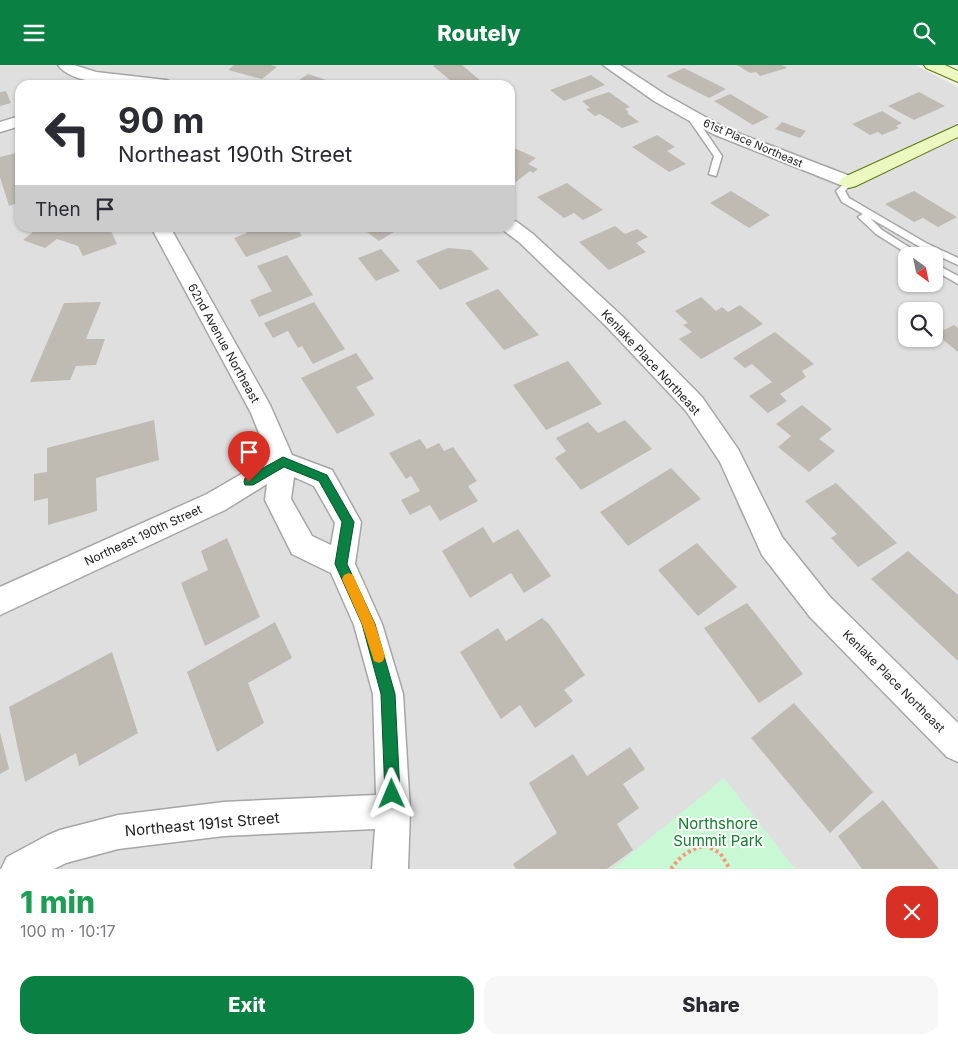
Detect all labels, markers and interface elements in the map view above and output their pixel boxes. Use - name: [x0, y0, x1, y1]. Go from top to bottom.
- icon: menu: [20, 19, 48, 47]
- icon: search: [910, 19, 938, 47]
- text: Routely: [437, 20, 521, 46]
- text: 90 m: [118, 99, 205, 141]
- icon: left: [35, 100, 100, 165]
- street label: 61st Place Northeast: [701, 116, 805, 170]
- text: Northeast 190th Street: [118, 141, 352, 167]
- icon: arrive: [91, 195, 119, 223]
- text: Then: [35, 198, 81, 221]
- north arrow: [898, 247, 942, 293]
- map controls: [898, 247, 943, 347]
- street label: 62nd Avenue Northeast: [185, 281, 263, 405]
- button: search: [898, 302, 943, 347]
- street label: Kenlake Place Northeast: [598, 306, 704, 418]
- pin: [228, 431, 270, 482]
- icon: arrive: [235, 438, 263, 466]
- street label: Northeast 190th Street: [82, 501, 204, 569]
- street label: Kenlake Place Northeast: [840, 627, 948, 735]
- position arrow: [365, 767, 417, 819]
- street label: Northeast 191st Street: [124, 808, 280, 840]
- park label: Northshore Summit Park: [673, 814, 764, 850]
- text: 1 min: [20, 884, 95, 920]
- button: close: [886, 886, 938, 938]
- text: 100 m · 10:17: [20, 921, 116, 941]
- button: Exit: [20, 976, 474, 1034]
- button: Share: [484, 976, 938, 1034]

